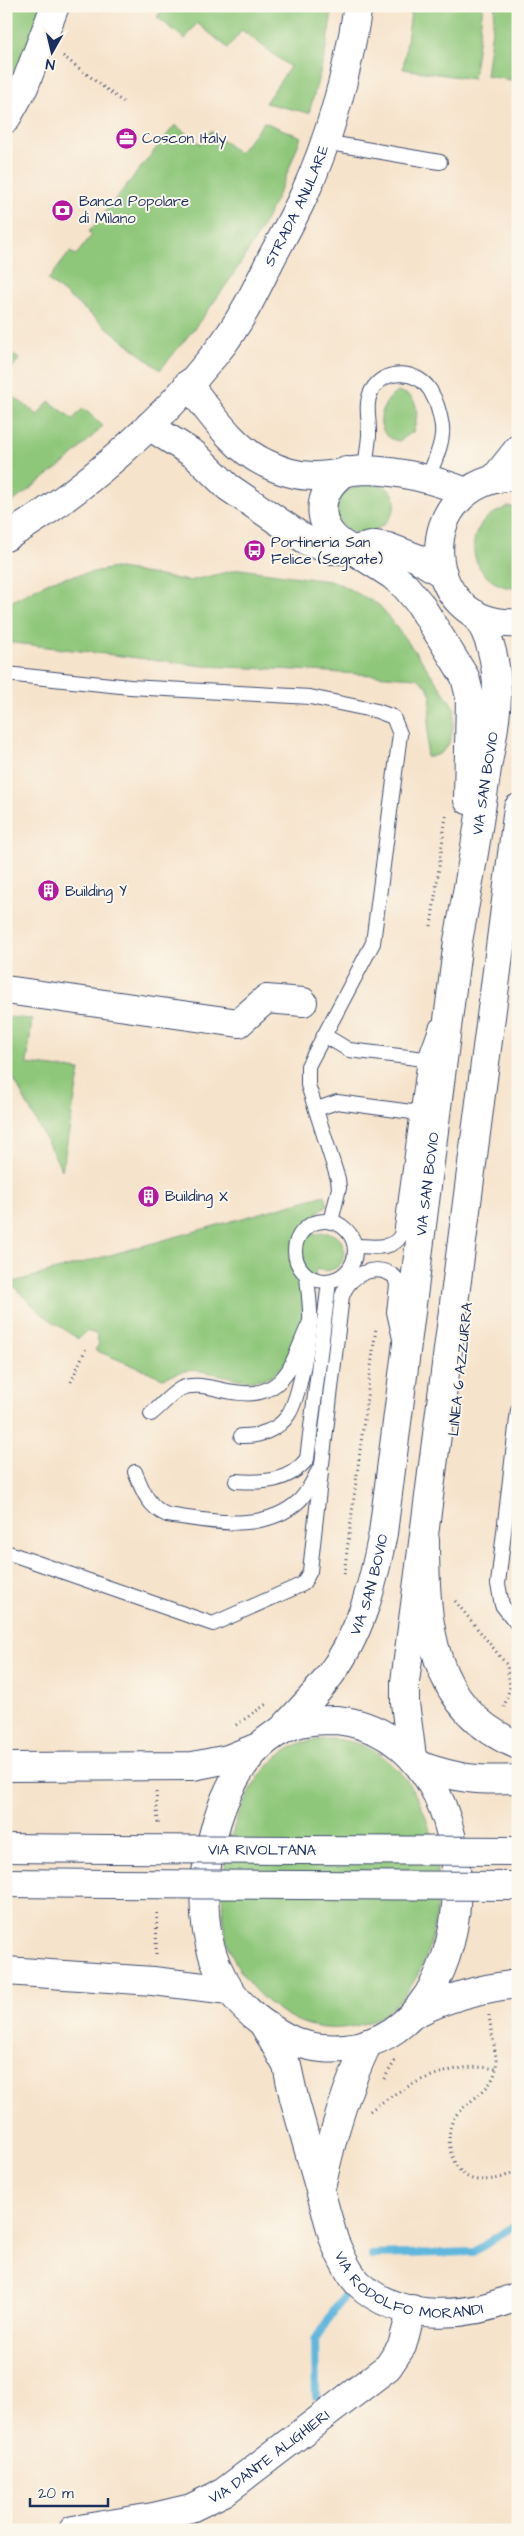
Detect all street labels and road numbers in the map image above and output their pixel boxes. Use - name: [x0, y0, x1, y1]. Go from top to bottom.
- street label: STRADA ANULARE: [259, 142, 334, 270]
- street label: VIA SAN BOVIO: [467, 730, 504, 837]
- street label: VIA SAN BOVIO: [411, 1131, 445, 1237]
- street label: LINEA 6 AZZURRA: [443, 1301, 478, 1437]
- street label: VIA SAN BOVIO: [345, 1532, 394, 1639]
- street label: VIA RIVOLTANA: [208, 1839, 317, 1861]
- street label: VIA RODOLFO MORANDI: [329, 2248, 485, 2324]
- street label: VIA DANTE ALIGHIERI: [205, 2405, 334, 2509]

